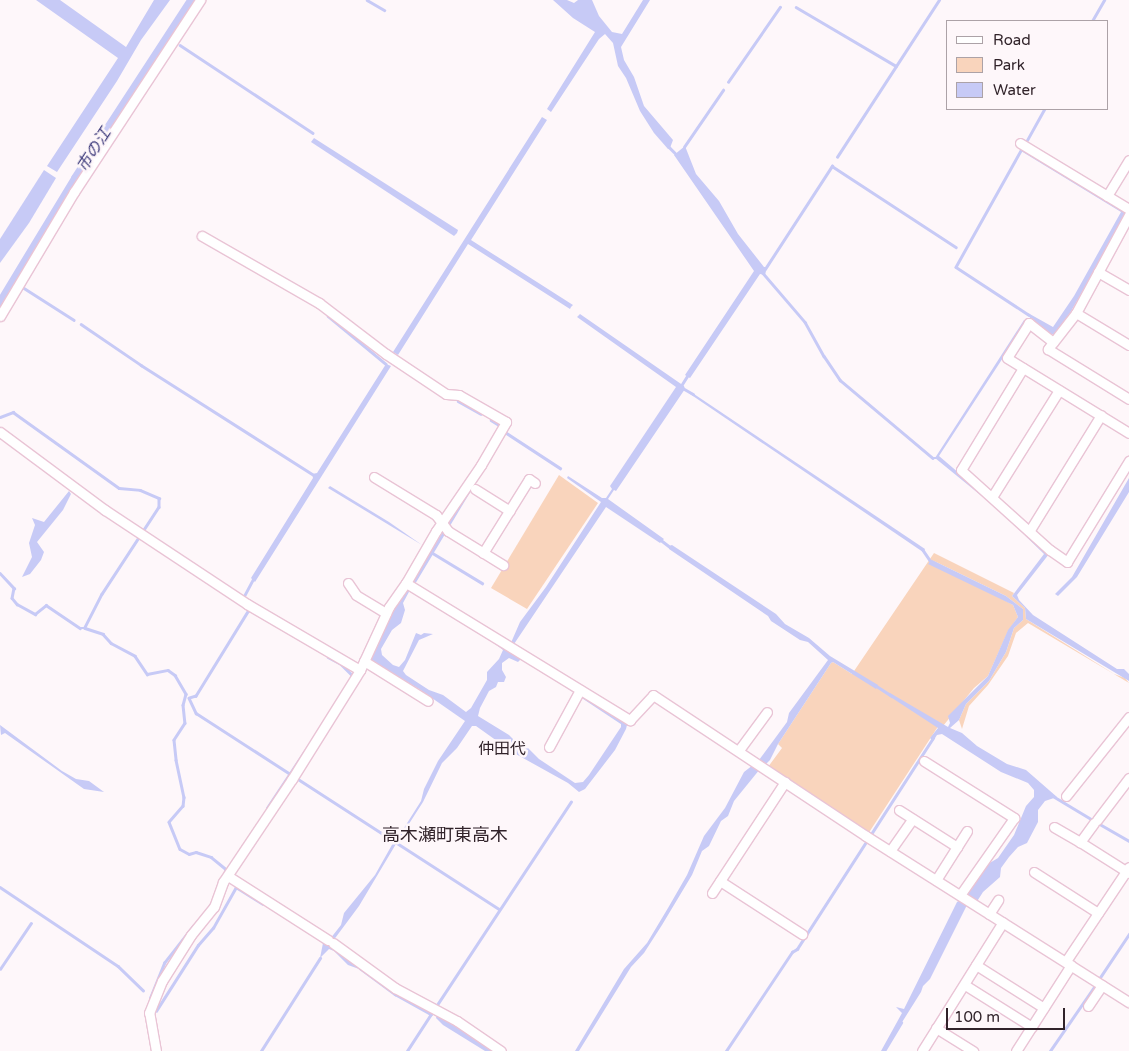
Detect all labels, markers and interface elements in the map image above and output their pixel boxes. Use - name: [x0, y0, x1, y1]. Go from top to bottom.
- legend: [946, 20, 1109, 110]
- text: Road: [993, 31, 1031, 49]
- text: Park: [993, 56, 1025, 74]
- text: Water: [993, 81, 1036, 99]
- water label: 市の江: [73, 125, 115, 175]
- district label: 仲田代: [478, 739, 526, 759]
- district label: 高木瀬町東高木: [382, 824, 508, 846]
- scale bar: [949, 998, 1068, 1030]
- text: 100 m: [954, 1008, 1000, 1026]

